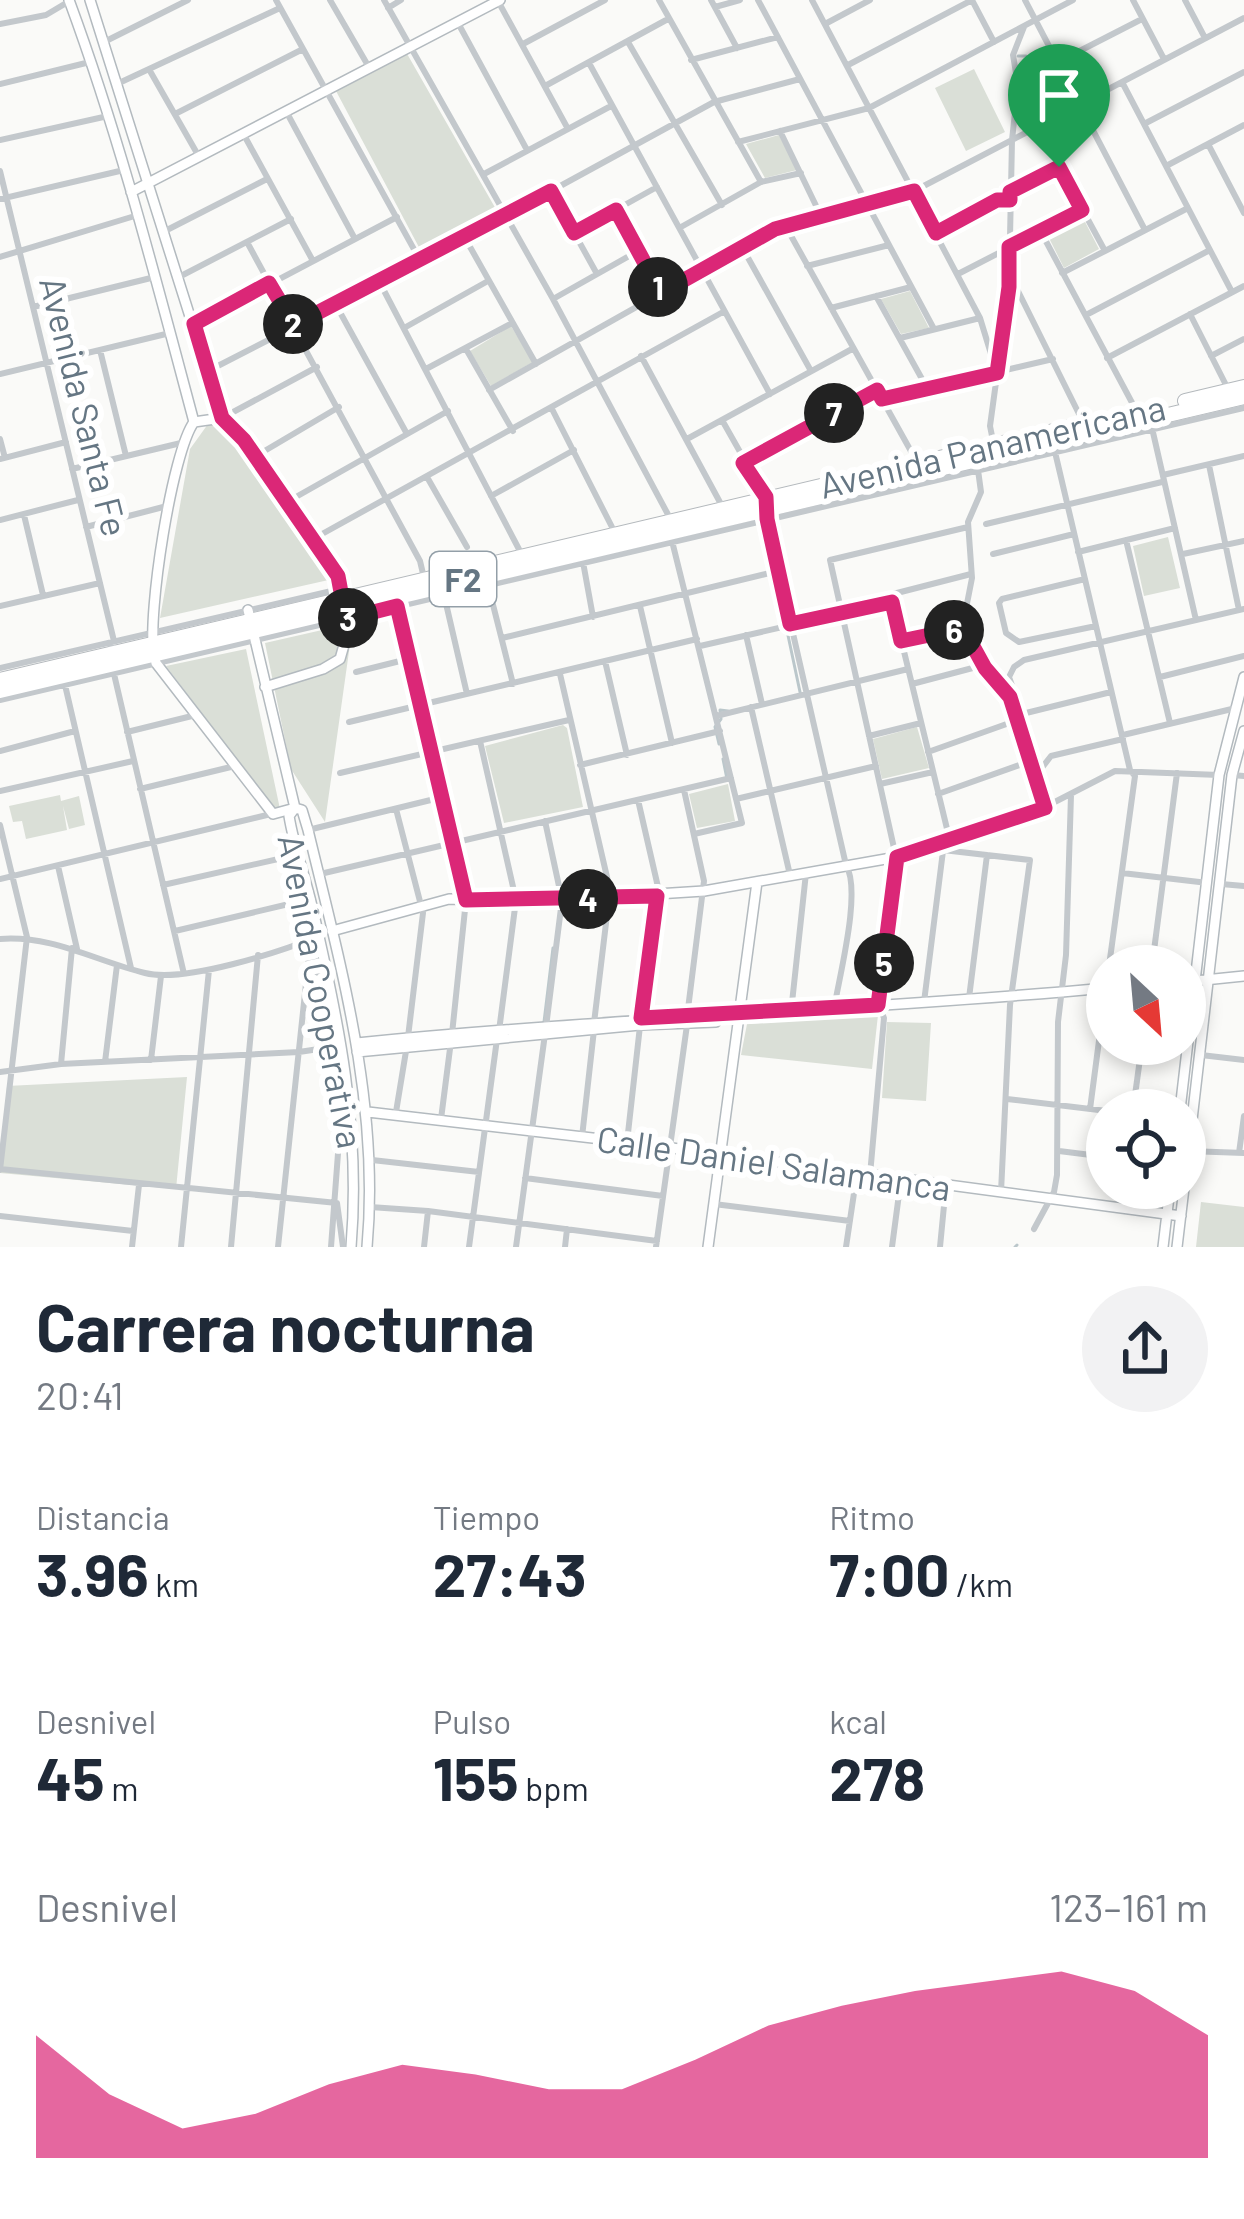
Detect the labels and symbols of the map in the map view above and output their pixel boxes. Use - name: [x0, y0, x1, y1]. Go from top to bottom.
- pin: [1008, 44, 1110, 167]
- pin: 1: [628, 257, 688, 317]
- street label: Avenida Santa Fe: [32, 272, 138, 540]
- pin: 2: [263, 294, 323, 354]
- pin: 7: [804, 383, 864, 443]
- street label: Avenida Panamericana: [815, 384, 1169, 506]
- road number: F2: [430, 552, 496, 606]
- pin: 3: [318, 588, 378, 648]
- pin: 6: [924, 600, 984, 660]
- street label: Avenida Cooperativa: [270, 830, 374, 1152]
- pin: 4: [558, 869, 618, 929]
- pin: 5: [854, 933, 914, 993]
- north arrow: [1086, 945, 1206, 1065]
- street label: Calle Daniel Salamanca: [594, 1116, 954, 1208]

